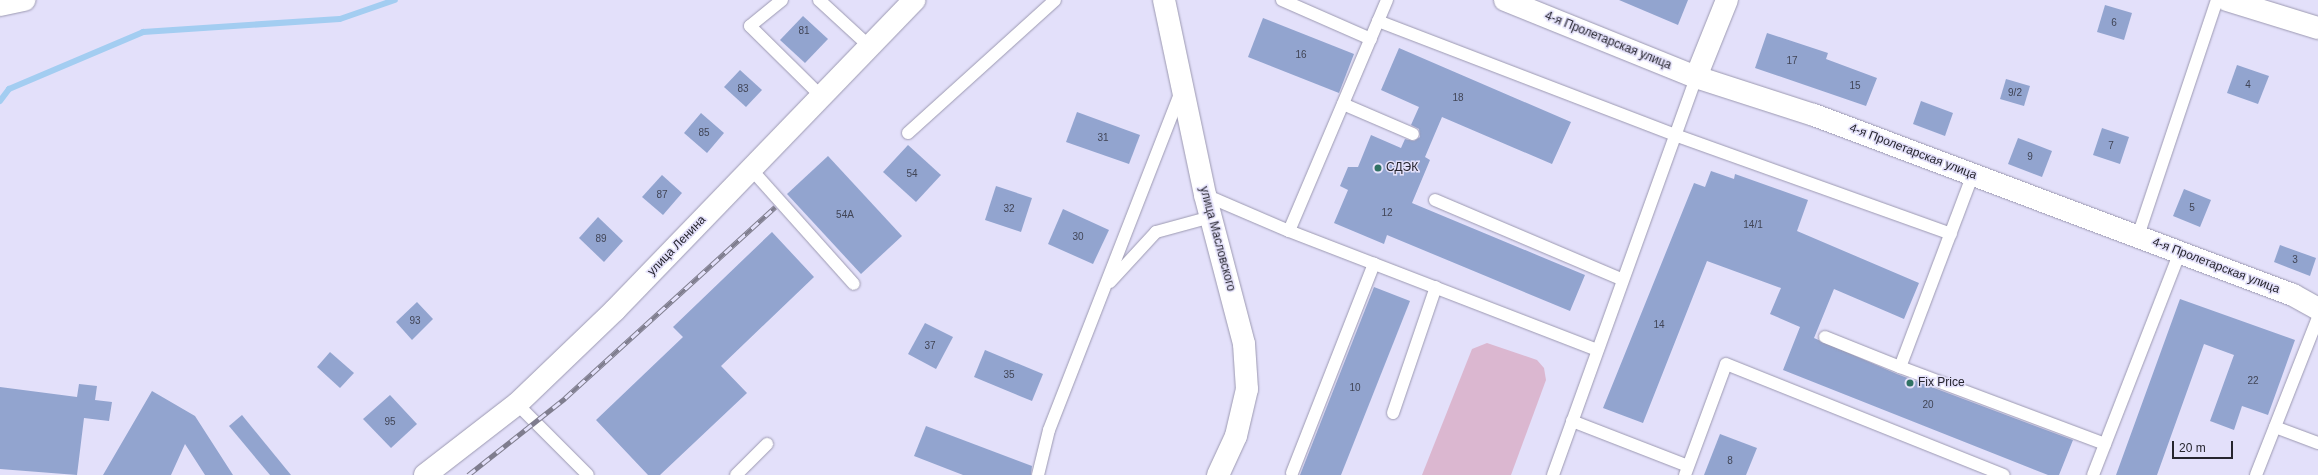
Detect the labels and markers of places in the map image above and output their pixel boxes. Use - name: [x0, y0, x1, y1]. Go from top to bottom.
- place label: СДЭК: [1386, 161, 1418, 175]
- marker: СДЭК: [1373, 163, 1383, 173]
- place label: Fix Price: [1918, 376, 1965, 390]
- marker: Fix Price: [1905, 378, 1915, 388]

